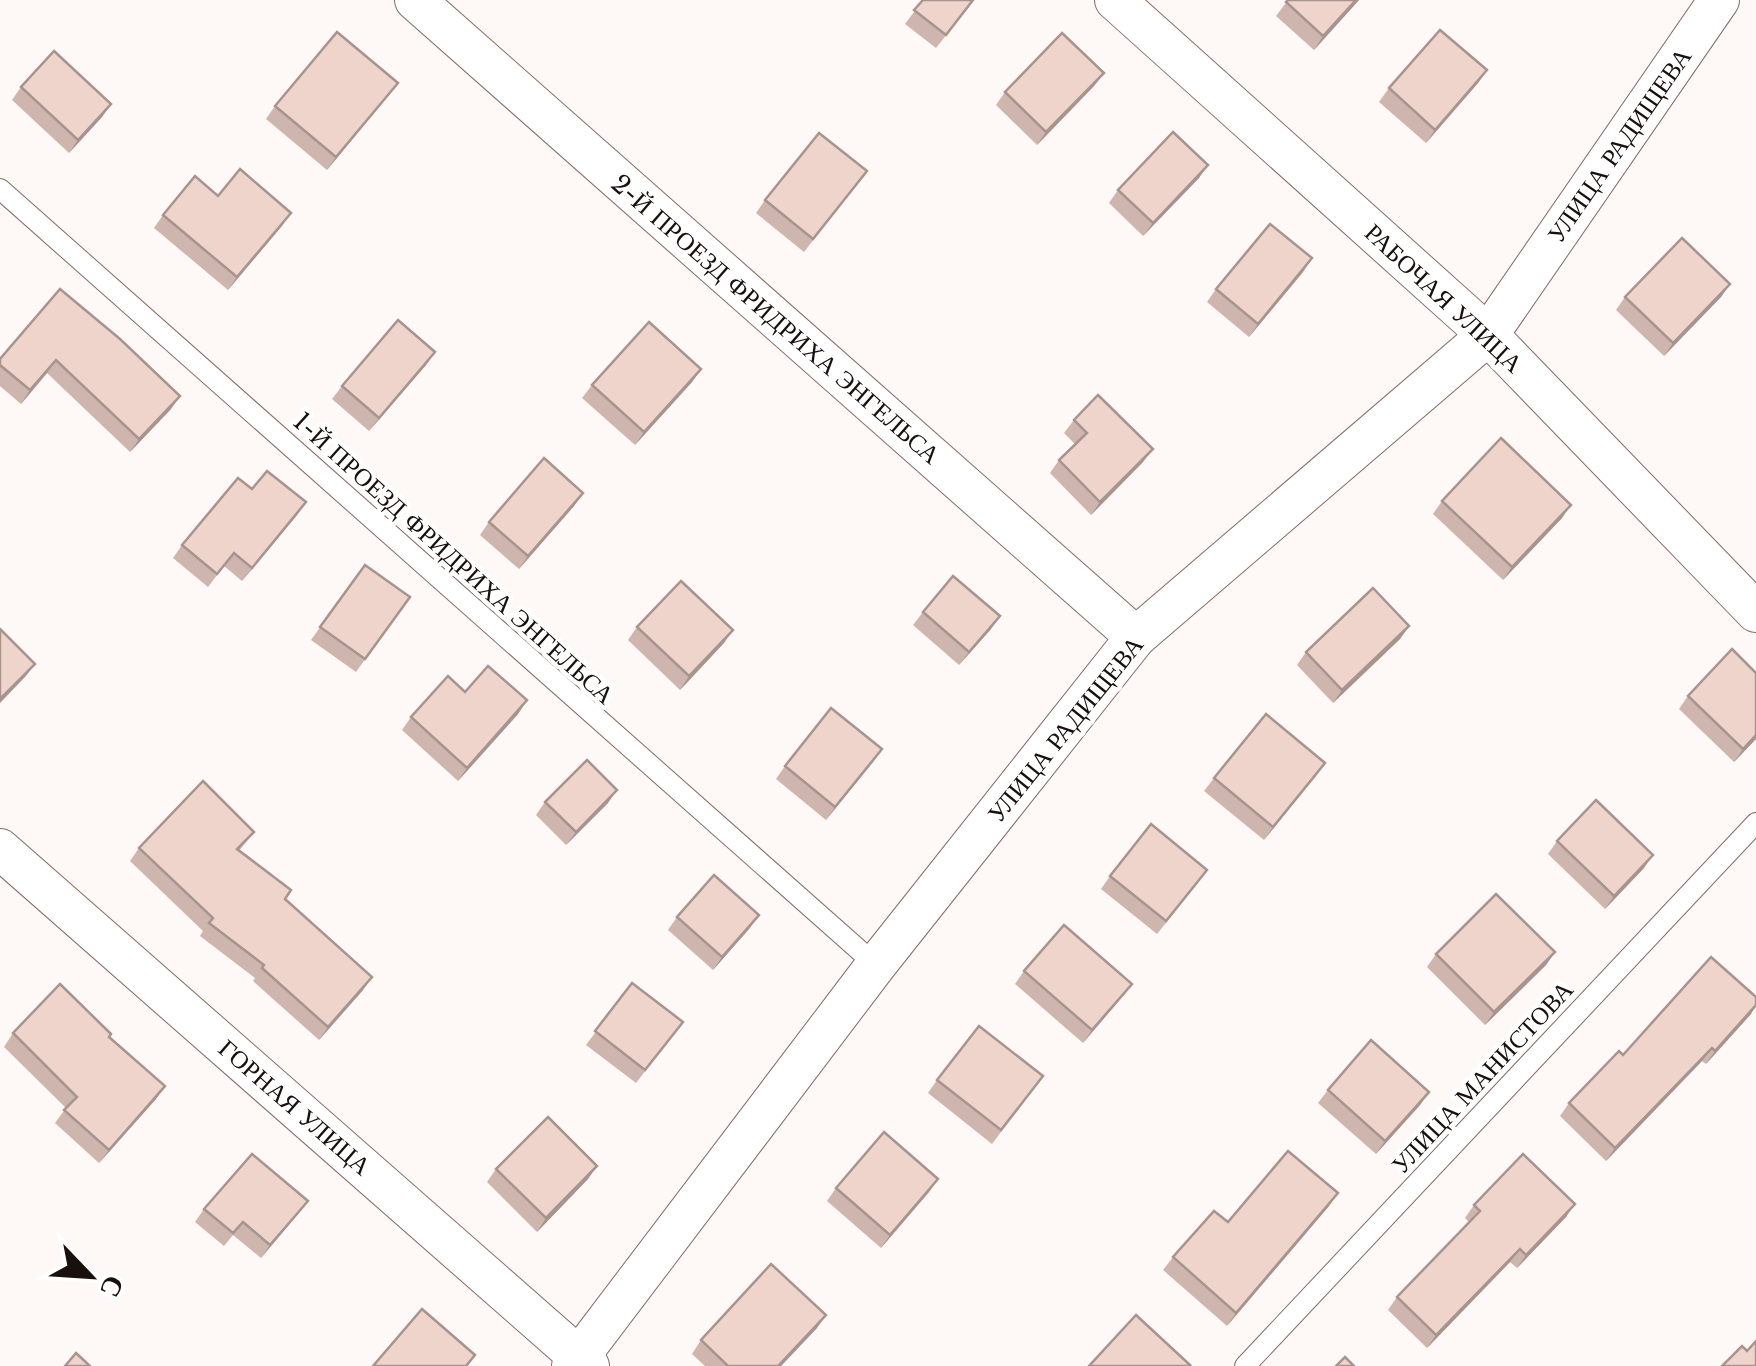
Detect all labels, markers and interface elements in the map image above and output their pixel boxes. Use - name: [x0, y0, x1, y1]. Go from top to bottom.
- street label: УЛИЦА РАДИЩЕВА: [1541, 42, 1698, 249]
- street label: 2-Й ПРОЕЗД ФРИДРИХА ЭНГЕЛЬСА: [605, 168, 946, 471]
- street label: РАБОЧАЯ УЛИЦА: [1358, 217, 1529, 379]
- street label: 1-Й ПРОЕЗД ФРИДРИХА ЭНГЕЛЬСА: [287, 406, 621, 711]
- street label: УЛИЦА РАДИЩЕВА: [981, 630, 1150, 829]
- street label: УЛИЦА МАНИСТОВА: [1385, 974, 1580, 1180]
- street label: ГОРНАЯ УЛИЦА: [212, 1033, 377, 1182]
- north arrow: [40, 1226, 140, 1326]
- text: С: [92, 1270, 132, 1303]

